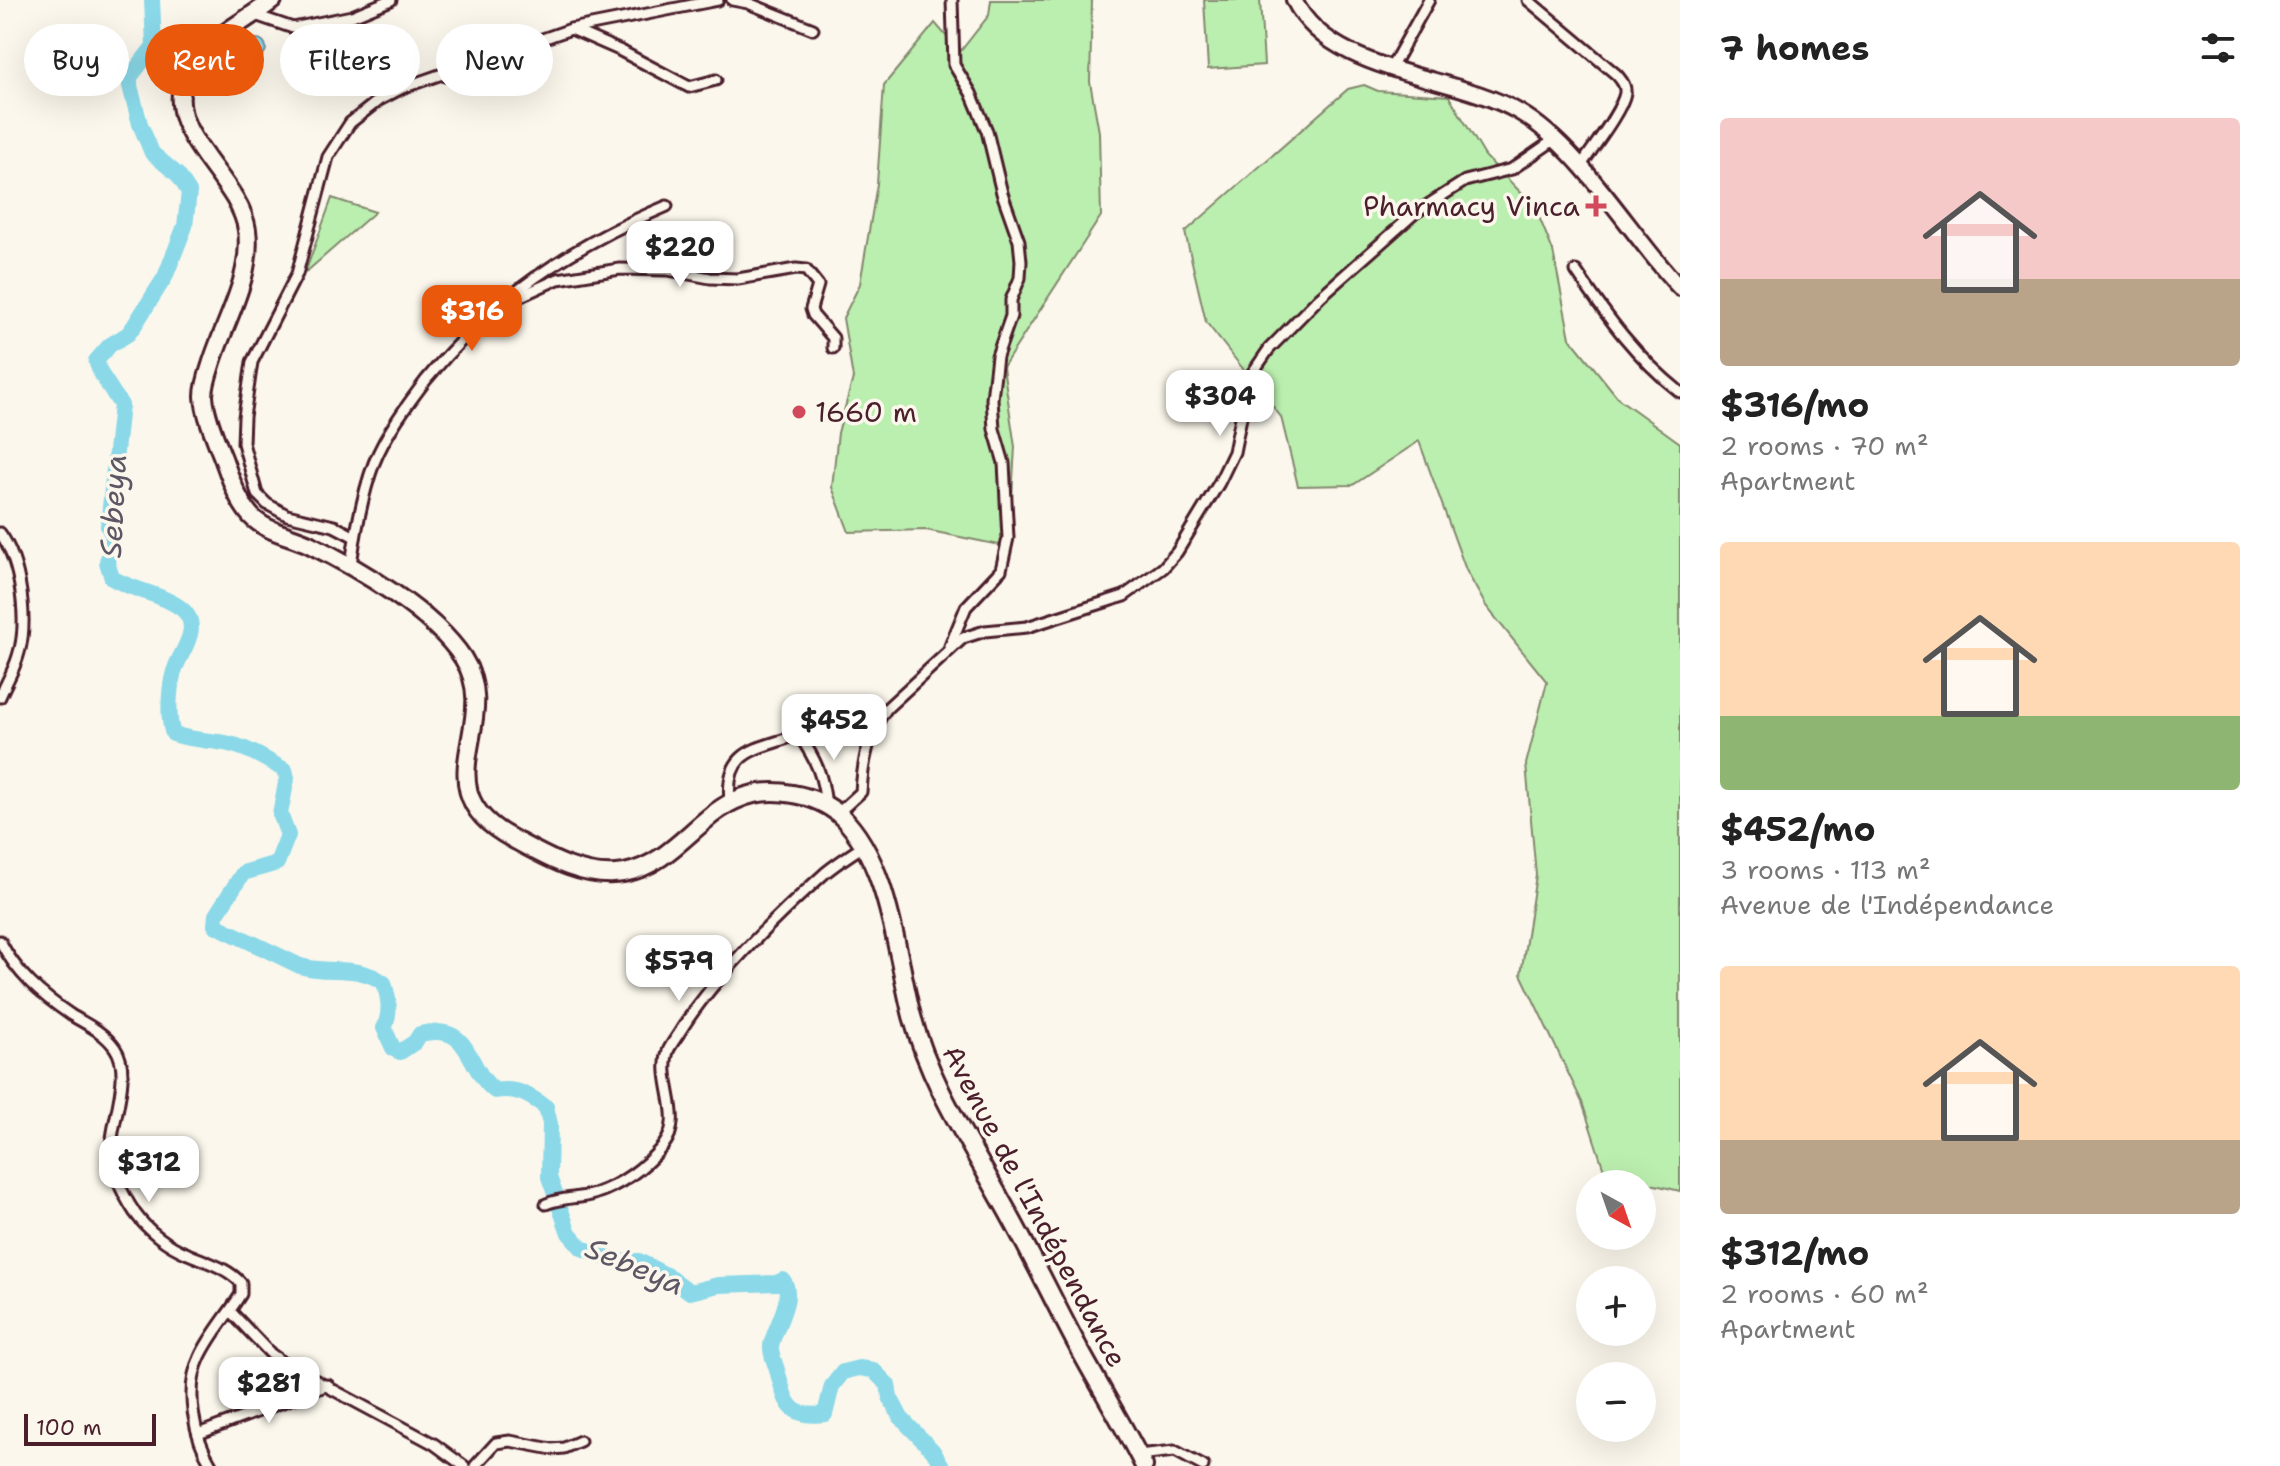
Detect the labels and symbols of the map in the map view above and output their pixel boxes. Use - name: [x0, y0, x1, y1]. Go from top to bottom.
- place label: Pharmacy Vinca: [1363, 187, 1580, 225]
- marker: Pharmacy Vinca: [1587, 197, 1605, 215]
- pin: $220: [633, 221, 727, 289]
- pin: $316: [425, 285, 519, 353]
- pin: $304: [1173, 370, 1267, 438]
- place label: 1660 m: [815, 393, 917, 431]
- marker: 1660 m: [790, 403, 808, 421]
- water label: Sebeya: [90, 453, 136, 559]
- pin: $452: [787, 694, 881, 762]
- pin: $579: [632, 935, 726, 1003]
- street label: Avenue de l'Indépendance: [934, 1038, 1136, 1374]
- pin: $312: [102, 1136, 196, 1204]
- north arrow: [1576, 1170, 1656, 1250]
- water label: Sebeya: [579, 1227, 691, 1305]
- pin: $281: [222, 1357, 316, 1425]
- scale bar: [24, 1410, 156, 1446]

